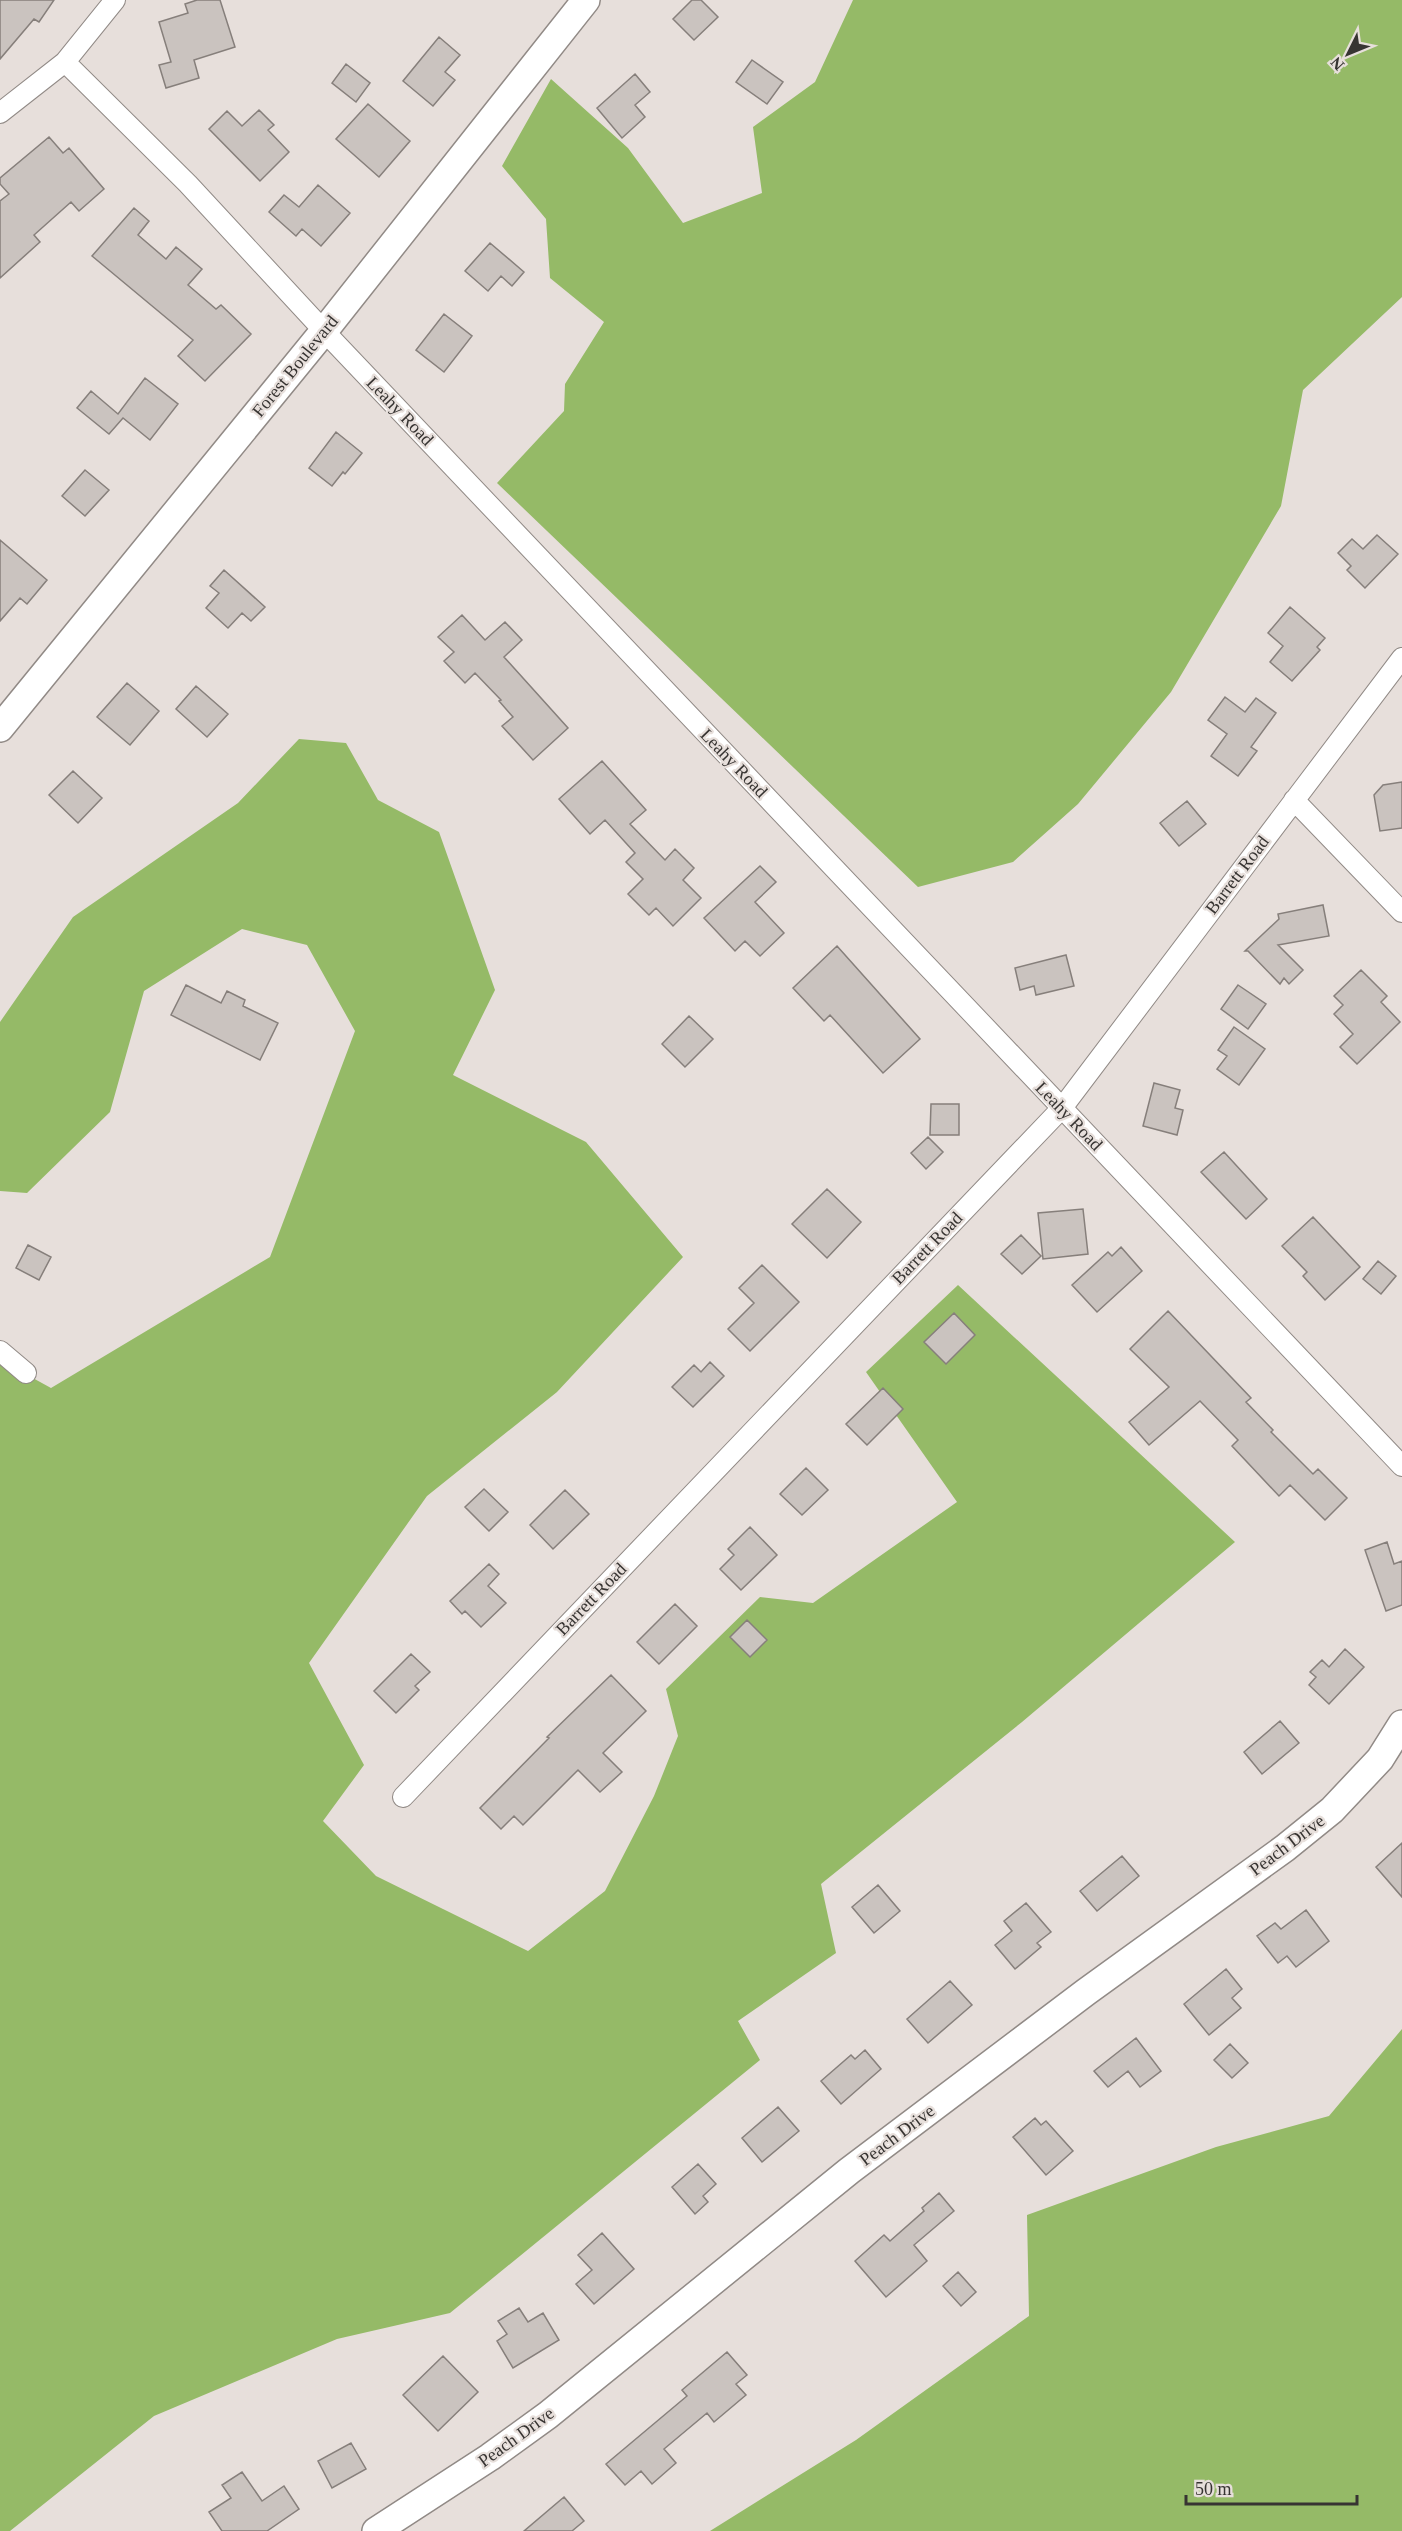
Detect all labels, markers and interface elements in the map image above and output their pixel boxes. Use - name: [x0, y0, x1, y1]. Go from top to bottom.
- north arrow: [1318, 24, 1378, 84]
- text: N: [1327, 54, 1348, 74]
- street label: Forest Boulevard: [248, 311, 342, 421]
- street label: Leahy Road: [362, 373, 438, 449]
- street label: Leahy Road: [696, 725, 772, 801]
- street label: Barrett Road: [1201, 832, 1273, 918]
- street label: Leahy Road: [1031, 1078, 1107, 1154]
- street label: Barrett Road: [888, 1208, 966, 1288]
- street label: Barrett Road: [552, 1559, 630, 1639]
- street label: Peach Drive: [1246, 1810, 1328, 1880]
- street label: Peach Drive: [856, 2100, 938, 2170]
- street label: Peach Drive: [474, 2403, 558, 2471]
- scale bar: [1186, 2468, 1357, 2506]
- text: 50 m: [1195, 2479, 1232, 2499]

